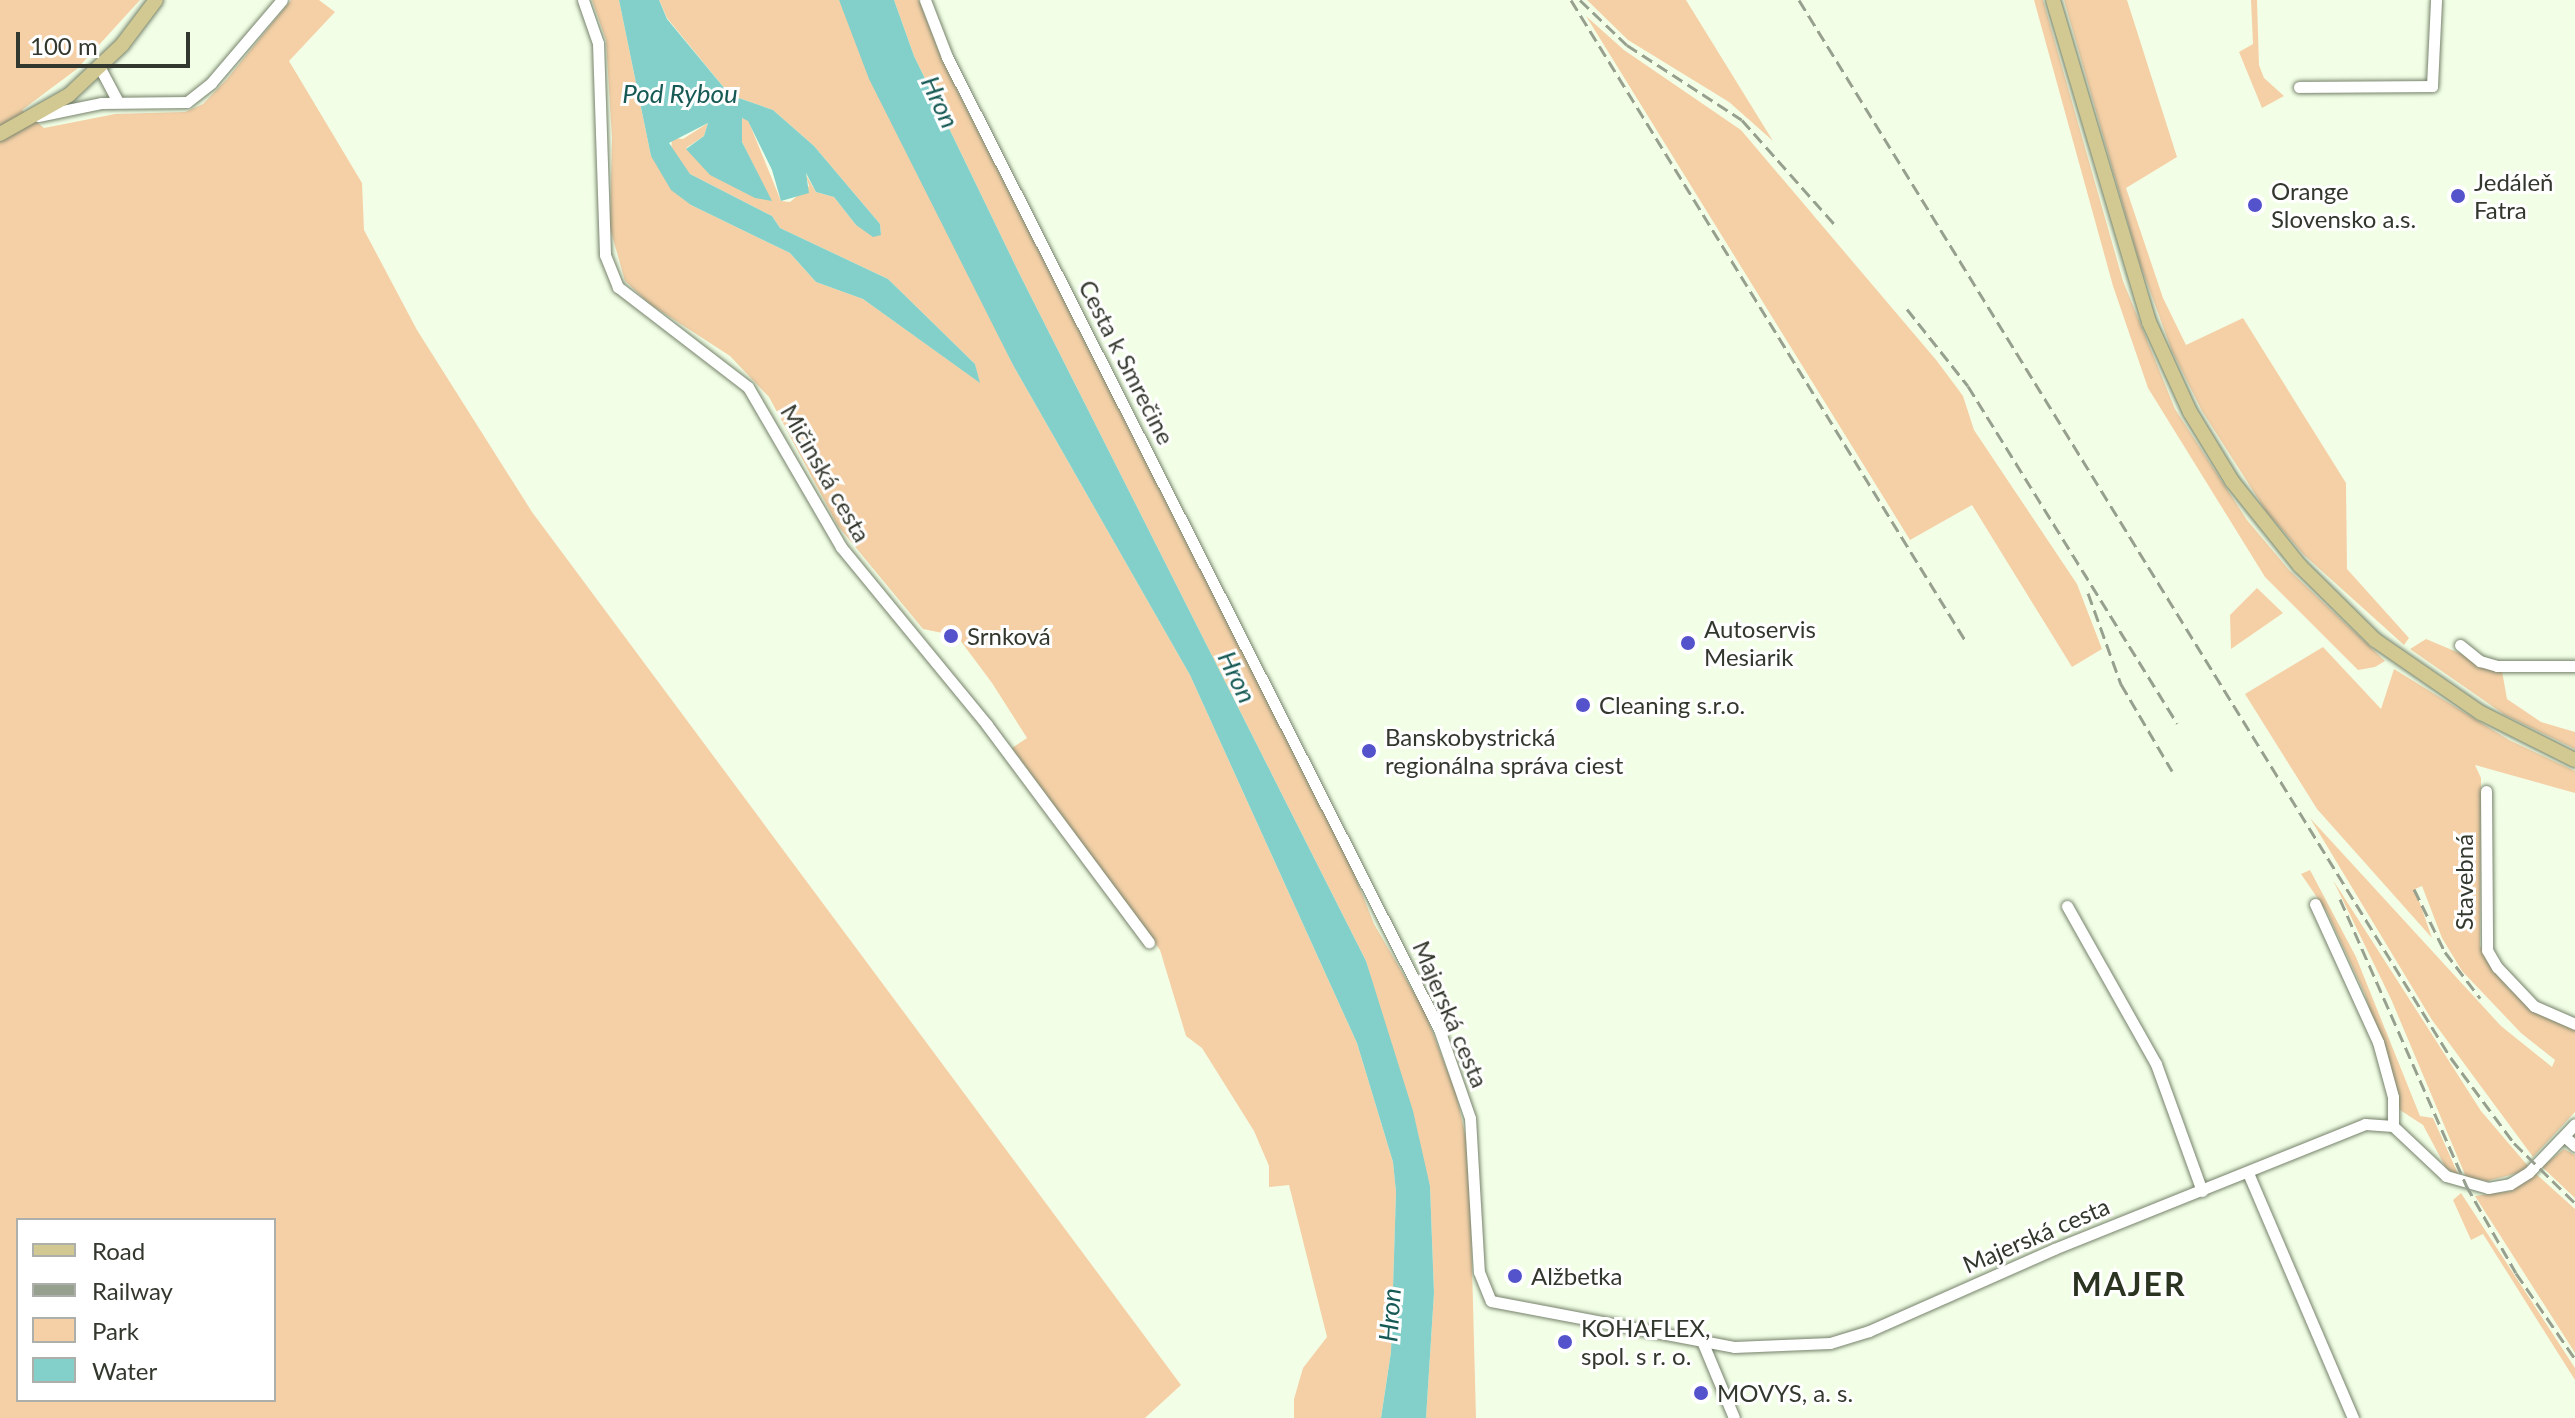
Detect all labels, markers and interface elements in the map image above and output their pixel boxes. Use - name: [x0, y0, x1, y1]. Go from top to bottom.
- scale bar: [20, 16, 194, 66]
- text: 100 m: [30, 31, 98, 60]
- water label: Hron: [914, 71, 966, 133]
- water label: Pod Rybou: [622, 78, 738, 110]
- place label: Jedáleň Fatra: [2474, 168, 2553, 224]
- place label: Orange Slovensko a.s.: [2271, 177, 2416, 233]
- marker: Jedáleň Fatra: [2449, 187, 2467, 205]
- marker: Orange Slovensko a.s.: [2246, 196, 2264, 214]
- street label: Cesta k Smrečine: [1073, 275, 1181, 449]
- street label: Mičinská cesta: [775, 399, 877, 547]
- place label: Autoservis Mesiarik: [1704, 615, 1816, 671]
- place label: Srnková: [967, 622, 1051, 650]
- marker: Srnková: [942, 627, 960, 645]
- marker: Autoservis Mesiarik: [1679, 634, 1697, 652]
- water label: Hron: [1211, 646, 1263, 708]
- place label: Cleaning s.r.o.: [1599, 691, 1745, 719]
- marker: Cleaning s.r.o.: [1574, 696, 1592, 714]
- place label: Banskobystrická regionálna správa ciest: [1385, 723, 1623, 779]
- marker: Banskobystrická regionálna správa ciest: [1360, 742, 1378, 760]
- street label: Stavebná: [2450, 834, 2478, 930]
- street label: Majerská cesta: [1407, 936, 1495, 1092]
- street label: Majerská cesta: [1958, 1191, 2114, 1279]
- legend: [16, 1218, 276, 1402]
- text: Road: [92, 1236, 145, 1265]
- place label: Alžbetka: [1531, 1262, 1622, 1290]
- district label: MAJER: [2071, 1265, 2187, 1303]
- marker: Alžbetka: [1506, 1267, 1524, 1285]
- text: Railway: [92, 1276, 173, 1305]
- water label: Hron: [1373, 1287, 1407, 1343]
- place label: KOHAFLEX, spol. s r. o.: [1581, 1314, 1710, 1370]
- text: Park: [92, 1316, 139, 1345]
- marker: KOHAFLEX, spol. s r. o.: [1556, 1333, 1574, 1351]
- text: Water: [92, 1356, 157, 1385]
- place label: MOVYS, a. s.: [1717, 1379, 1853, 1407]
- marker: MOVYS, a. s.: [1692, 1384, 1710, 1402]

